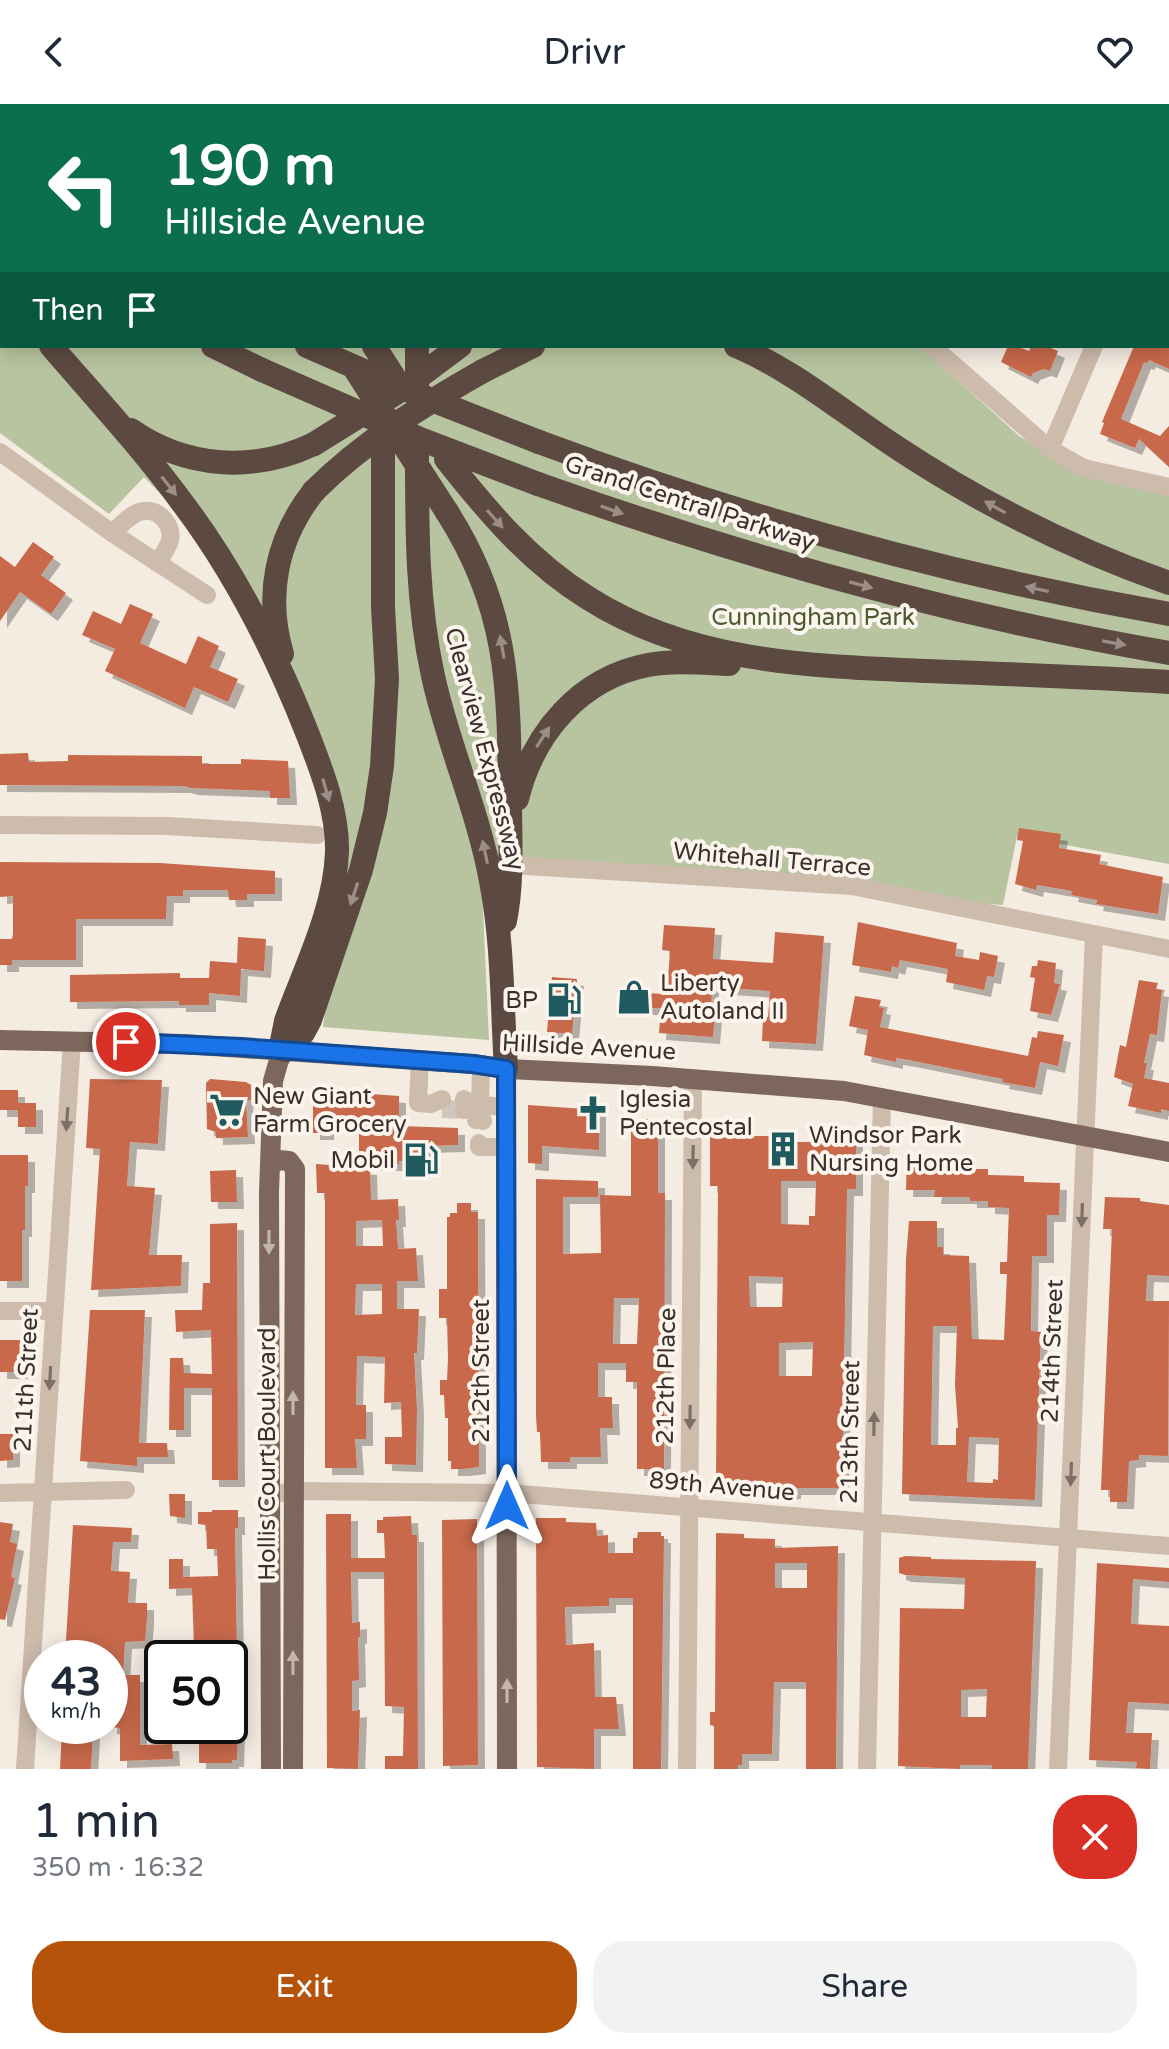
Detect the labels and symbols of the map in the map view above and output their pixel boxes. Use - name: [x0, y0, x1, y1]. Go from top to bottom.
- street label: Grand Central Parkway: [561, 449, 819, 558]
- one-way arrow: [160, 476, 177, 496]
- one-way arrow: [984, 500, 1006, 514]
- one-way arrow: [600, 504, 624, 516]
- one-way arrow: [486, 510, 504, 529]
- one-way arrow: [848, 580, 873, 592]
- one-way arrow: [1025, 582, 1050, 595]
- park label: Cunningham Park: [711, 603, 915, 632]
- street label: Clearview Expressway: [438, 625, 531, 874]
- one-way arrow: [495, 634, 507, 659]
- one-way arrow: [1102, 638, 1127, 650]
- one-way arrow: [536, 726, 551, 747]
- one-way arrow: [321, 777, 333, 802]
- street label: Whitehall Terrace: [672, 836, 872, 883]
- one-way arrow: [478, 839, 491, 864]
- one-way arrow: [347, 882, 360, 906]
- place label: Liberty Autoland II: [660, 969, 785, 1026]
- shop icon: Liberty Autoland II: [615, 978, 653, 1016]
- fuel station icon: BP: [545, 981, 583, 1019]
- place label: BP: [505, 986, 538, 1015]
- pin: [92, 1008, 160, 1076]
- street label: Hillside Avenue: [501, 1028, 677, 1067]
- place label: New Giant Farm Grocery: [253, 1082, 407, 1139]
- place label: Iglesia Pentecostal: [619, 1085, 753, 1142]
- supermarket icon: New Giant Farm Grocery: [208, 1091, 246, 1129]
- church icon: Iglesia Pentecostal: [574, 1094, 612, 1132]
- one-way arrow: [60, 1107, 73, 1132]
- place label: Windsor Park Nursing Home: [809, 1121, 973, 1178]
- building icon: Windsor Park Nursing Home: [764, 1130, 802, 1168]
- fuel station icon: Mobil: [402, 1141, 440, 1179]
- one-way arrow: [686, 1145, 699, 1170]
- place label: Mobil: [330, 1146, 395, 1175]
- one-way arrow: [1076, 1203, 1089, 1228]
- one-way arrow: [263, 1230, 275, 1255]
- street label: 214th Street: [1035, 1279, 1070, 1423]
- street label: 212th Street: [467, 1299, 496, 1443]
- street label: 211th Street: [8, 1307, 45, 1453]
- street label: 212th Place: [651, 1307, 682, 1445]
- street label: Hollis Court Boulevard: [253, 1327, 282, 1581]
- street label: 213th Street: [835, 1360, 866, 1504]
- one-way arrow: [43, 1366, 56, 1391]
- one-way arrow: [287, 1390, 299, 1415]
- one-way arrow: [684, 1405, 696, 1430]
- one-way arrow: [868, 1411, 880, 1436]
- one-way arrow: [1064, 1462, 1077, 1487]
- position arrow: [465, 1464, 549, 1548]
- street label: 89th Avenue: [648, 1466, 796, 1507]
- speed limit sign: 50: [144, 1640, 248, 1744]
- one-way arrow: [287, 1650, 299, 1675]
- one-way arrow: [501, 1678, 513, 1703]

